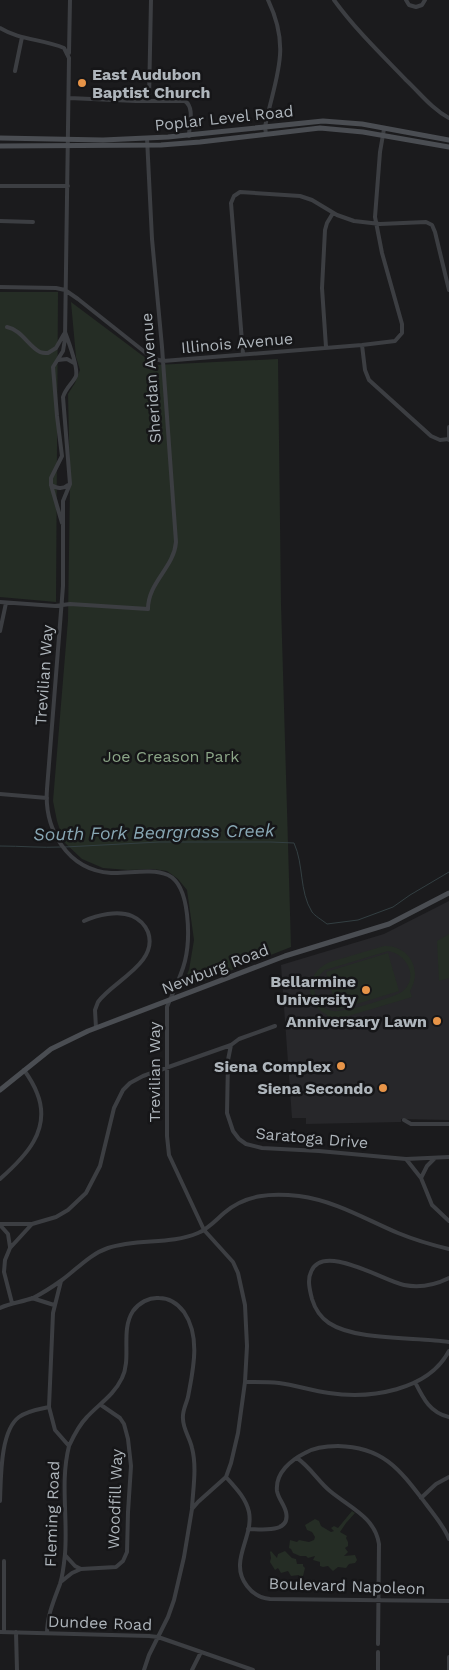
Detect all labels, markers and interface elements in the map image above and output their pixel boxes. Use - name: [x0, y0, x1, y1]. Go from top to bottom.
- place label: East Audubon Baptist Church: [92, 65, 210, 102]
- marker: East Audubon Baptist Church: [76, 77, 88, 89]
- street label: Poplar Level Road: [154, 101, 294, 135]
- street label: Sheridan Avenue: [137, 312, 165, 444]
- street label: Illinois Avenue: [180, 329, 294, 357]
- street label: Trevilian Way: [31, 623, 57, 726]
- park label: Joe Creason Park: [103, 747, 239, 766]
- water label: South Fork Beargrass Creek: [33, 819, 276, 845]
- street label: Newburg Road: [159, 940, 271, 998]
- place label: Bellarmine University: [270, 972, 357, 1009]
- marker: Bellarmine University: [360, 984, 372, 996]
- place label: Anniversary Lawn: [286, 1012, 427, 1031]
- marker: Anniversary Lawn: [431, 1015, 443, 1027]
- street label: Trevilian Way: [145, 1021, 164, 1123]
- place label: Siena Complex: [214, 1057, 332, 1076]
- marker: Siena Complex: [335, 1060, 347, 1072]
- place label: Siena Secondo: [257, 1079, 373, 1098]
- marker: Siena Secondo: [377, 1082, 389, 1094]
- street label: Saratoga Drive: [255, 1124, 369, 1152]
- street label: Woodfill Way: [104, 1448, 126, 1550]
- street label: Fleming Road: [41, 1461, 63, 1567]
- street label: Boulevard Napoleon: [268, 1574, 426, 1598]
- street label: Dundee Road: [48, 1612, 152, 1634]

